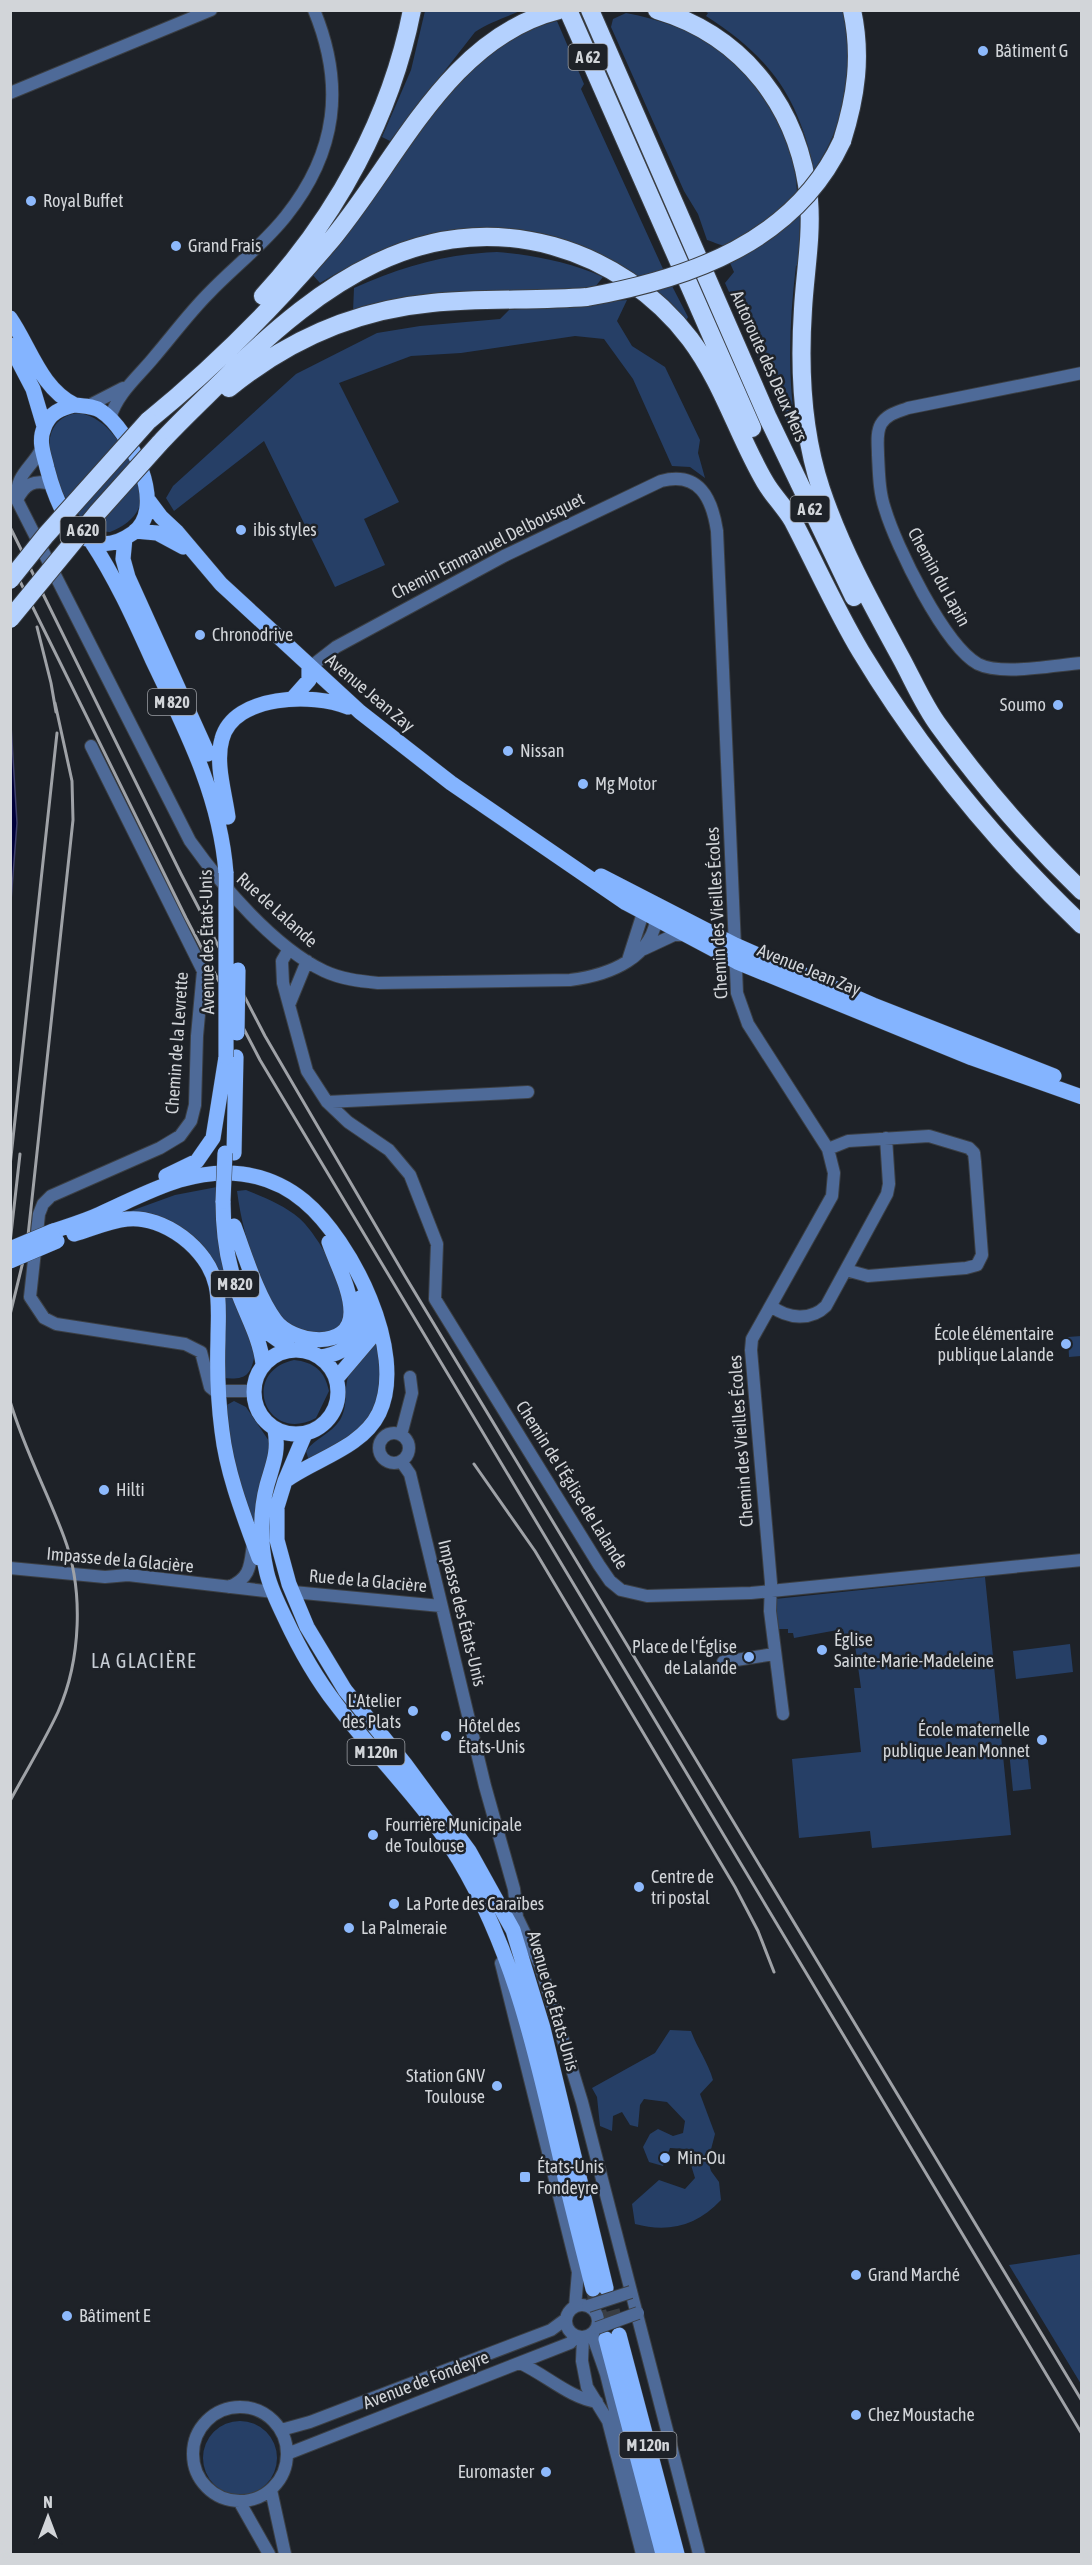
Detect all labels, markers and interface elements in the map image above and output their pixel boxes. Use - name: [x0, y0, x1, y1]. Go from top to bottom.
- place label: Bâtiment G: [995, 40, 1068, 61]
- road number: A 62: [568, 44, 608, 70]
- marker: Bâtiment G: [976, 44, 990, 58]
- place label: Royal Buffet: [43, 190, 123, 211]
- marker: Royal Buffet: [24, 194, 38, 208]
- place label: Grand Frais: [188, 235, 261, 256]
- marker: Grand Frais: [169, 239, 183, 253]
- street label: Autoroute des Deux Mers: [727, 287, 812, 445]
- street label: Chemin Emmanuel Delbousquet: [388, 488, 588, 603]
- road number: A 62: [790, 496, 830, 522]
- road number: A 620: [60, 517, 106, 543]
- place label: ibis styles: [253, 519, 317, 540]
- marker: ibis styles: [234, 523, 248, 537]
- street label: Chemin du Lapin: [904, 524, 975, 630]
- place label: Chronodrive: [212, 624, 293, 645]
- marker: Chronodrive: [193, 628, 207, 642]
- street label: Avenue Jean Zay: [322, 649, 419, 736]
- road number: M 820: [148, 689, 196, 715]
- place label: Soumo: [1000, 694, 1046, 715]
- marker: Soumo: [1051, 698, 1065, 712]
- place label: Nissan: [520, 740, 565, 761]
- marker: Nissan: [501, 744, 515, 758]
- place label: Mg Motor: [595, 773, 657, 794]
- marker: Mg Motor: [576, 777, 590, 791]
- street label: Chemin des Vieilles Écoles: [702, 826, 731, 1000]
- street label: Rue de Lalande: [233, 868, 322, 951]
- street label: Avenue des États-Unis: [195, 869, 218, 1015]
- street label: Avenue Jean Zay: [754, 939, 864, 1000]
- street label: Chemin de la Levrette: [161, 971, 192, 1115]
- road number: M 820: [211, 1271, 259, 1297]
- place label: École élémentaire publique Lalande: [934, 1323, 1054, 1365]
- marker: École élémentaire publique Lalande: [1059, 1337, 1073, 1351]
- street label: Chemin des Vieilles Écoles: [724, 1354, 757, 1528]
- street label: Chemin de l'Église de Lalande: [512, 1397, 633, 1573]
- place label: Hilti: [116, 1479, 145, 1500]
- marker: Hilti: [97, 1483, 111, 1497]
- street label: Impasse des États-Unis: [434, 1537, 491, 1688]
- street label: Impasse de la Glacière: [46, 1543, 195, 1576]
- street label: Rue de la Glacière: [308, 1565, 428, 1596]
- place label: Église Sainte-Marie-Madeleine: [834, 1629, 994, 1671]
- place label: Place de l'Église de Lalande: [632, 1636, 737, 1678]
- marker: Église Sainte-Marie-Madeleine: [815, 1643, 829, 1657]
- district label: LA GLACIÈRE: [91, 1649, 197, 1672]
- marker: Place de l'Église de Lalande: [742, 1650, 756, 1664]
- place label: L'Atelier des Plats: [342, 1690, 402, 1732]
- marker: L'Atelier des Plats: [406, 1704, 420, 1718]
- place label: Hôtel des États-Unis: [458, 1715, 525, 1757]
- place label: École maternelle publique Jean Monnet: [883, 1719, 1030, 1761]
- marker: Hôtel des États-Unis: [439, 1729, 453, 1743]
- marker: École maternelle publique Jean Monnet: [1035, 1733, 1049, 1747]
- road number: M 120n: [348, 1739, 404, 1765]
- place label: Fourrière Municipale de Toulouse: [385, 1814, 522, 1856]
- marker: Fourrière Municipale de Toulouse: [366, 1828, 380, 1842]
- place label: Centre de tri postal: [651, 1866, 714, 1908]
- marker: Centre de tri postal: [632, 1880, 646, 1894]
- place label: La Porte des Caraïbes: [406, 1893, 544, 1914]
- marker: La Porte des Caraïbes: [387, 1897, 401, 1911]
- place label: La Palmeraie: [361, 1917, 447, 1938]
- marker: La Palmeraie: [342, 1921, 356, 1935]
- street label: Avenue des États-Unis: [523, 1928, 584, 2073]
- place label: Station GNV Toulouse: [406, 2065, 485, 2107]
- marker: Station GNV Toulouse: [490, 2079, 504, 2093]
- place label: Min-Ou: [677, 2147, 726, 2168]
- marker: Min-Ou: [658, 2151, 672, 2165]
- place label: États-Unis Fondeyre: [537, 2156, 604, 2198]
- marker: États-Unis Fondeyre: [518, 2170, 532, 2184]
- place label: Grand Marché: [868, 2264, 960, 2285]
- marker: Grand Marché: [849, 2268, 863, 2282]
- place label: Bâtiment E: [79, 2305, 151, 2326]
- marker: Bâtiment E: [60, 2309, 74, 2323]
- street label: Avenue de Fondeyre: [360, 2346, 492, 2413]
- place label: Chez Moustache: [868, 2404, 975, 2425]
- marker: Chez Moustache: [849, 2408, 863, 2422]
- road number: M 120n: [620, 2432, 676, 2458]
- place label: Euromaster: [458, 2461, 535, 2482]
- marker: Euromaster: [539, 2465, 553, 2479]
- north arrow: [18, 2487, 78, 2547]
- text: N: [43, 2493, 53, 2511]

